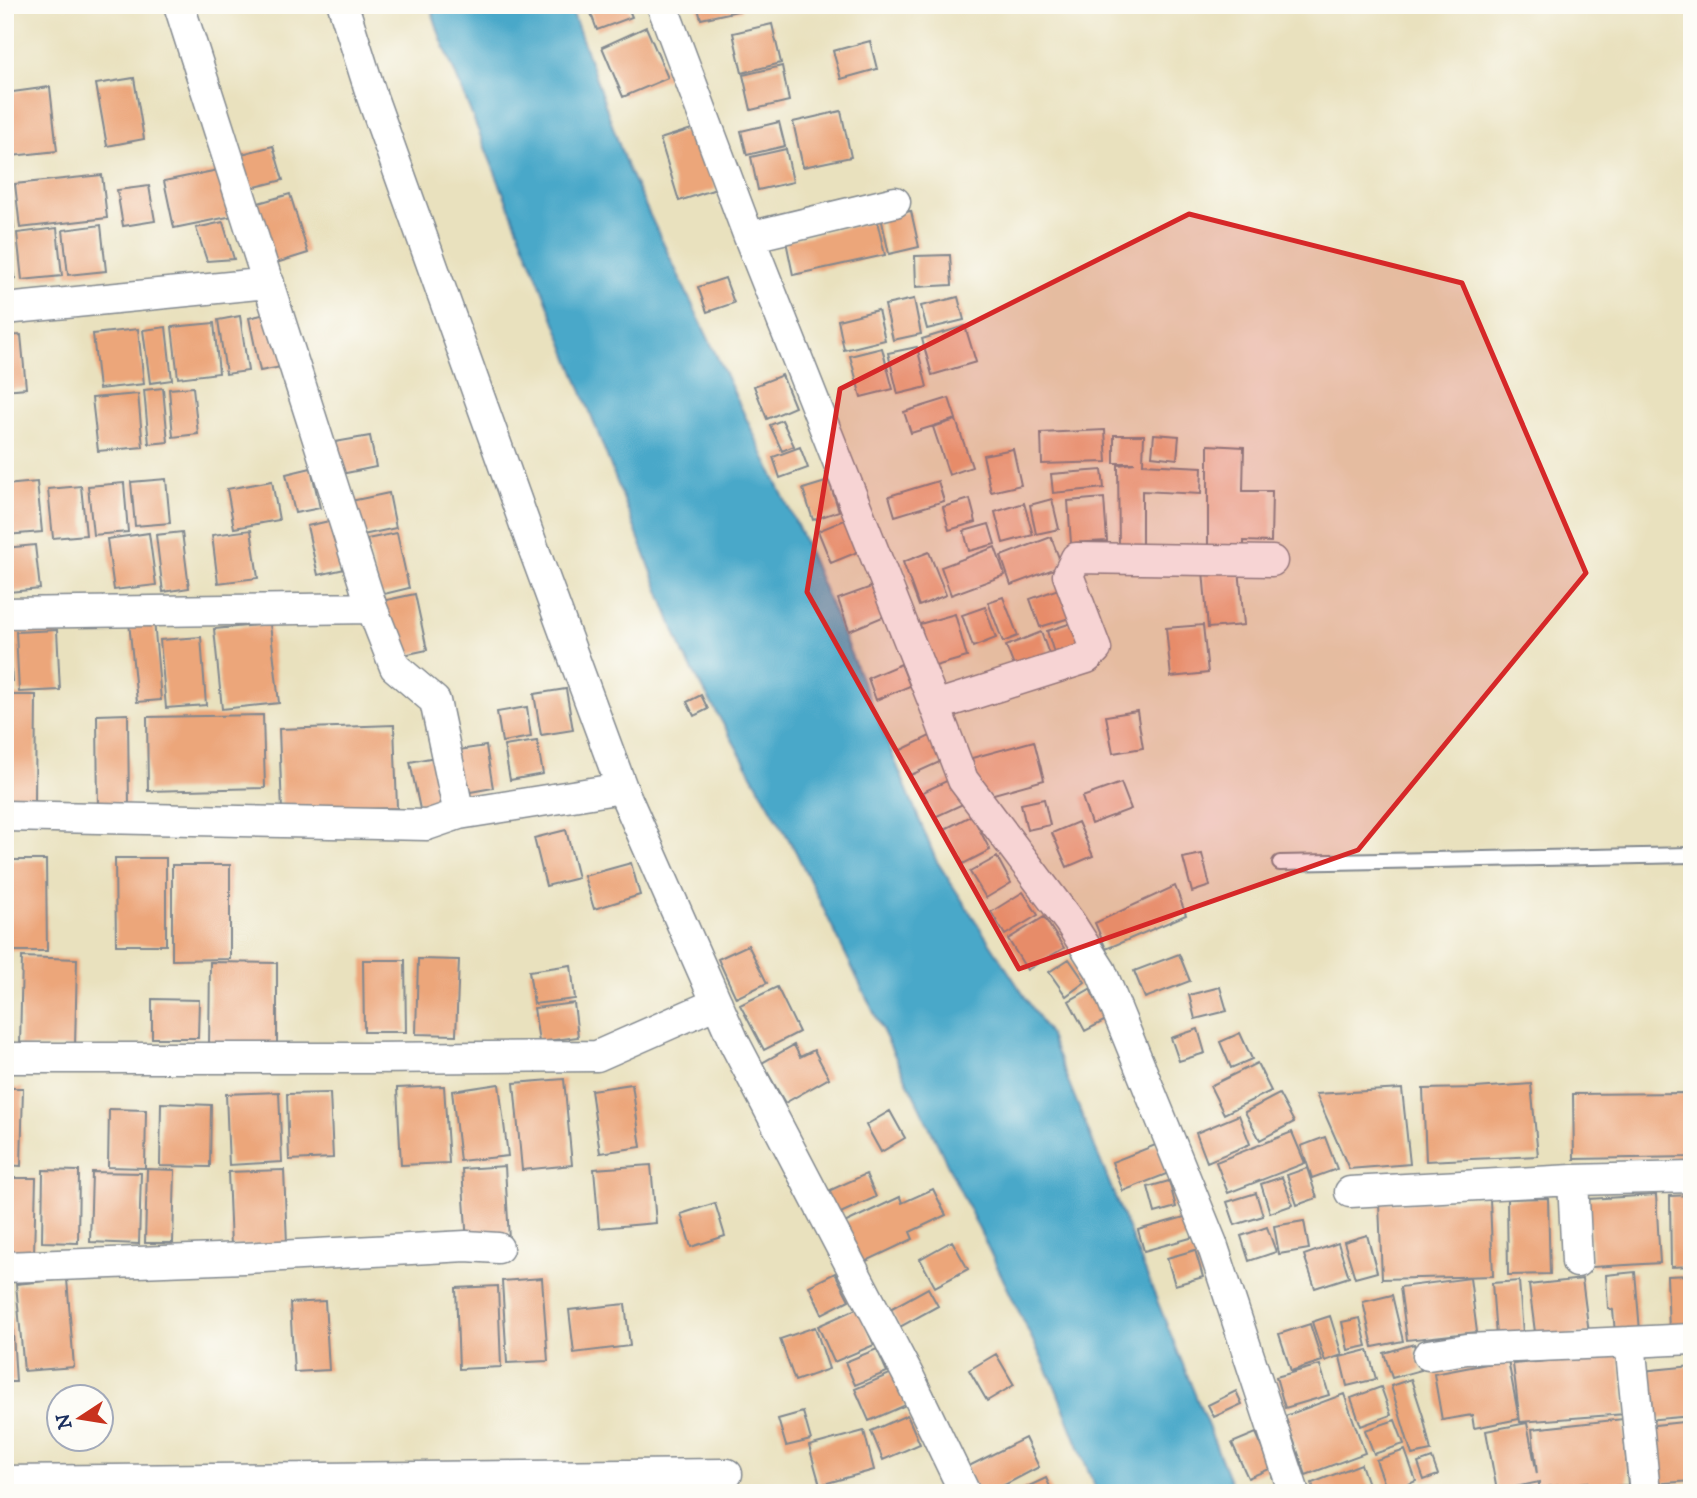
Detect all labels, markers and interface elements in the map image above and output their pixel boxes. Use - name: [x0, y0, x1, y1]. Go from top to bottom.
- north arrow: [46, 1382, 116, 1452]
- text: N: [52, 1411, 78, 1431]

